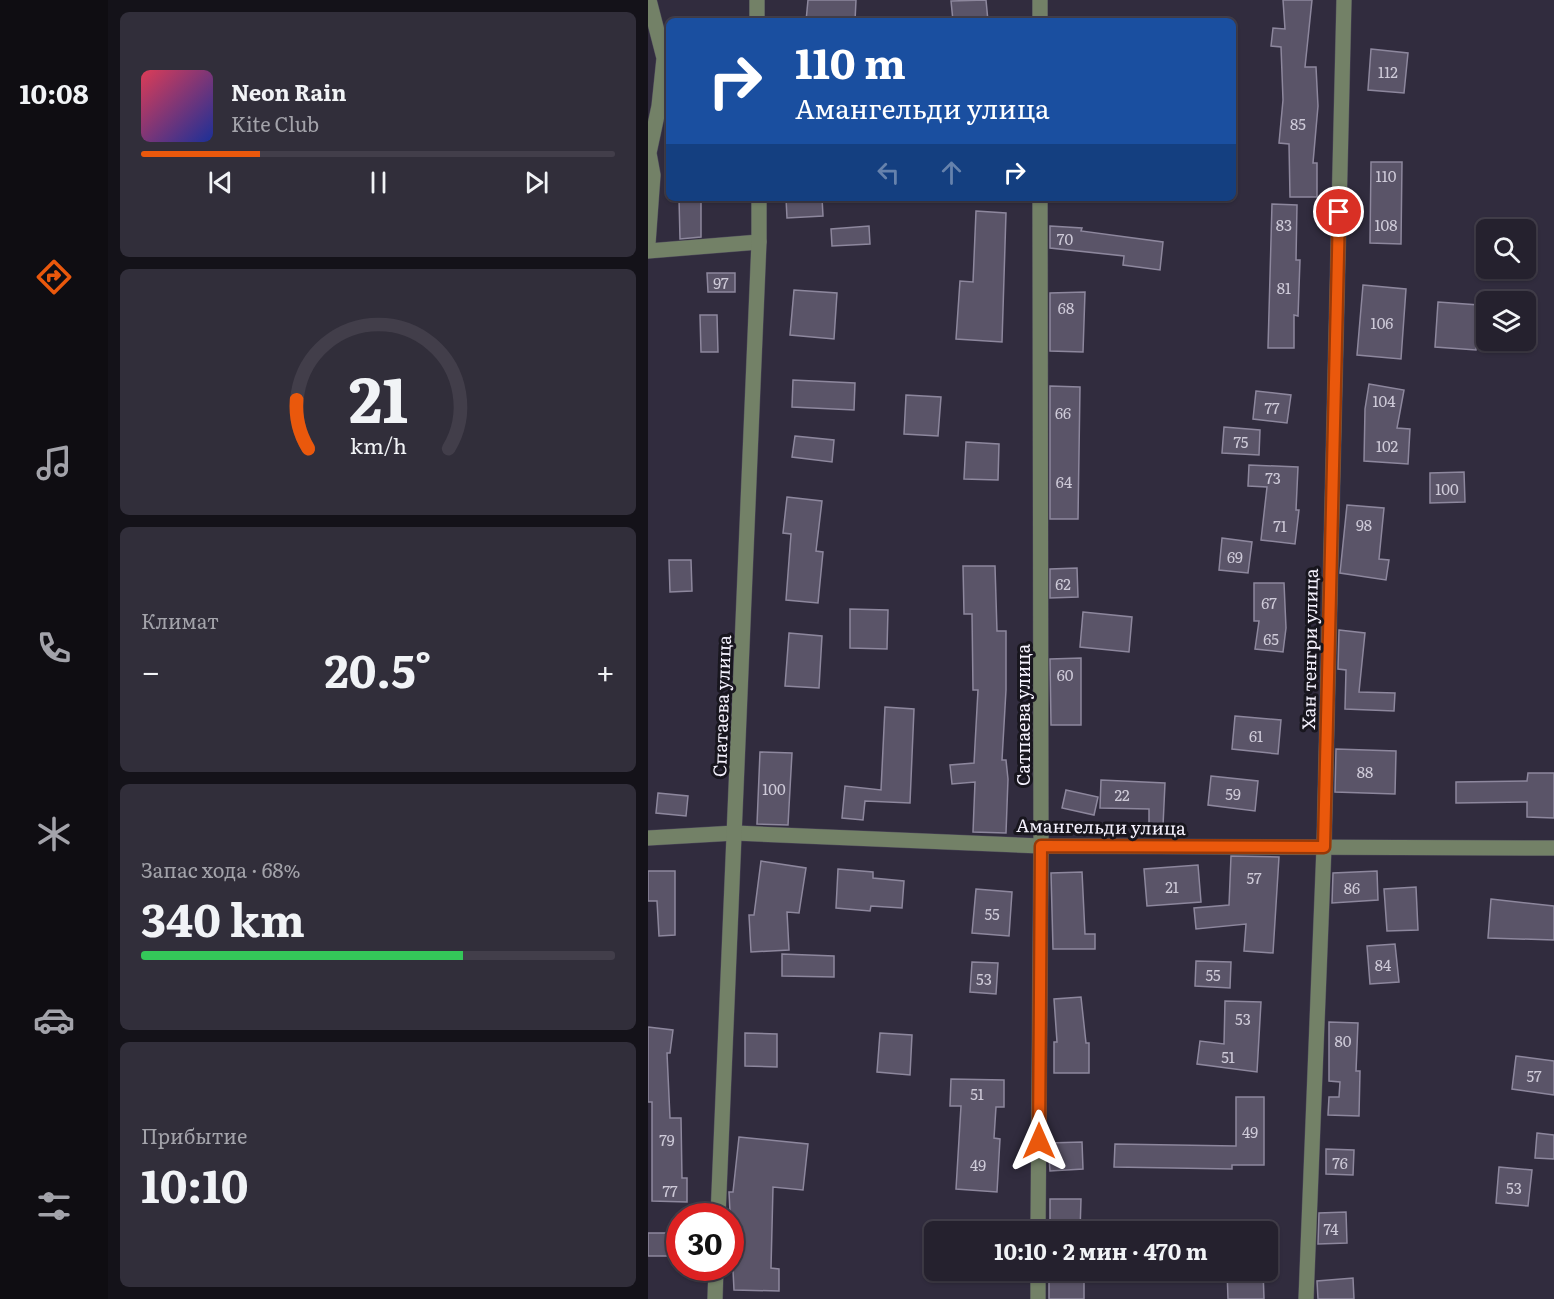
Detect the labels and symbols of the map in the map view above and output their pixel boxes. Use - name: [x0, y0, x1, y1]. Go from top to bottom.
- house number: 112: [1378, 60, 1398, 83]
- house number: 85: [1290, 112, 1306, 135]
- house number: 110: [1376, 164, 1397, 187]
- pin: [1313, 186, 1364, 237]
- house number: 83: [1276, 213, 1292, 236]
- house number: 108: [1374, 213, 1398, 236]
- house number: 70: [1057, 227, 1073, 250]
- house number: 97: [713, 271, 729, 294]
- house number: 81: [1277, 276, 1291, 299]
- house number: 68: [1058, 296, 1074, 319]
- house number: 106: [1371, 311, 1393, 334]
- house number: 104: [1372, 389, 1396, 412]
- house number: 77: [1264, 396, 1280, 419]
- house number: 66: [1055, 401, 1071, 424]
- house number: 75: [1234, 430, 1249, 453]
- house number: 102: [1376, 434, 1399, 457]
- house number: 73: [1265, 466, 1281, 489]
- house number: 64: [1056, 470, 1072, 493]
- house number: 100: [1435, 477, 1459, 500]
- house number: 98: [1356, 513, 1372, 536]
- house number: 71: [1273, 514, 1287, 537]
- house number: 69: [1227, 545, 1243, 568]
- street label: Хан тенгри улица: [1294, 568, 1324, 730]
- house number: 62: [1055, 572, 1071, 595]
- house number: 67: [1261, 591, 1277, 614]
- house number: 65: [1263, 627, 1279, 650]
- street label: Спатаева улица: [705, 634, 737, 778]
- street label: Сатпаева улица: [1009, 644, 1036, 786]
- house number: 60: [1057, 663, 1074, 686]
- house number: 61: [1249, 724, 1263, 747]
- house number: 88: [1357, 760, 1373, 783]
- house number: 100: [762, 777, 786, 800]
- house number: 59: [1225, 782, 1241, 805]
- house number: 22: [1114, 783, 1130, 806]
- street label: Амангельди улица: [1016, 811, 1186, 841]
- house number: 57: [1246, 866, 1262, 889]
- house number: 21: [1165, 875, 1179, 898]
- house number: 86: [1344, 876, 1360, 899]
- house number: 55: [984, 902, 1000, 925]
- house number: 84: [1375, 953, 1391, 976]
- house number: 55: [1205, 963, 1221, 986]
- house number: 53: [976, 967, 992, 990]
- house number: 53: [1235, 1007, 1251, 1030]
- house number: 80: [1335, 1029, 1352, 1052]
- house number: 51: [1221, 1045, 1235, 1068]
- house number: 57: [1526, 1064, 1542, 1087]
- house number: 51: [970, 1082, 984, 1105]
- position arrow: [1007, 1109, 1071, 1173]
- house number: 49: [1242, 1120, 1258, 1143]
- house number: 79: [659, 1128, 675, 1151]
- house number: 76: [1332, 1151, 1348, 1174]
- house number: 49: [970, 1153, 986, 1176]
- house number: 53: [1506, 1176, 1522, 1199]
- house number: 77: [662, 1179, 678, 1202]
- speed limit sign: 30: [666, 1203, 744, 1281]
- house number: 74: [1324, 1217, 1338, 1240]

